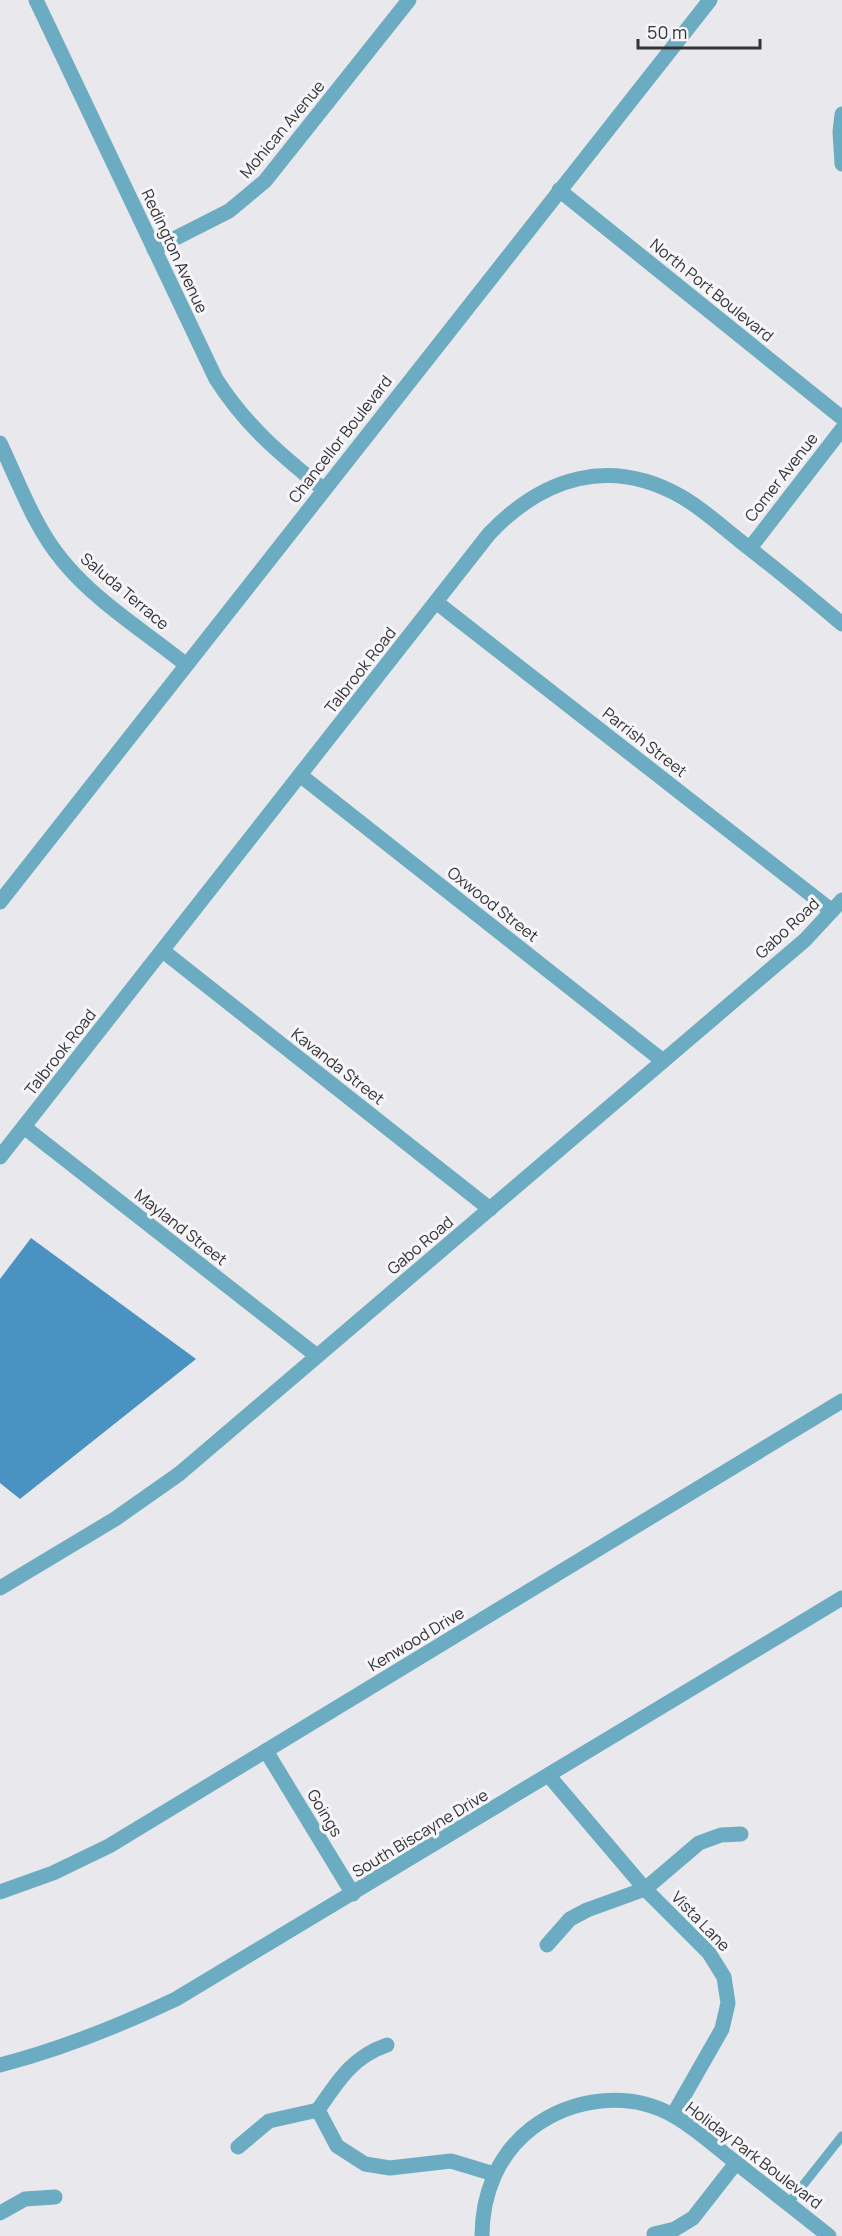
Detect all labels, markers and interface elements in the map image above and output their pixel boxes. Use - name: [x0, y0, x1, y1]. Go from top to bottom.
- scale bar: [638, 12, 760, 50]
- text: 50 m: [647, 20, 687, 44]
- street label: Mohican Avenue: [235, 75, 329, 183]
- street label: Redington Avenue: [137, 185, 213, 317]
- street label: North Port Boulevard: [646, 233, 778, 347]
- street label: Chancellor Boulevard: [283, 371, 397, 507]
- street label: Comer Avenue: [739, 428, 823, 526]
- street label: Saluda Terrace: [76, 547, 174, 635]
- street label: Talbrook Road: [319, 622, 401, 718]
- street label: Parrish Street: [598, 702, 692, 782]
- street label: Oxwood Street: [443, 861, 543, 947]
- street label: Gabo Road: [750, 893, 824, 963]
- street label: Talbrook Road: [19, 1004, 101, 1100]
- street label: Kavanda Street: [287, 1023, 389, 1109]
- street label: Mayland Street: [130, 1184, 232, 1270]
- street label: Gabo Road: [382, 1211, 458, 1279]
- street label: Kenwood Drive: [364, 1602, 468, 1676]
- street label: South Biscayne Drive: [348, 1784, 492, 1882]
- street label: Goings: [302, 1785, 348, 1841]
- street label: Vista Lane: [667, 1886, 735, 1956]
- street label: Holiday Park Boulevard: [681, 2096, 827, 2214]

